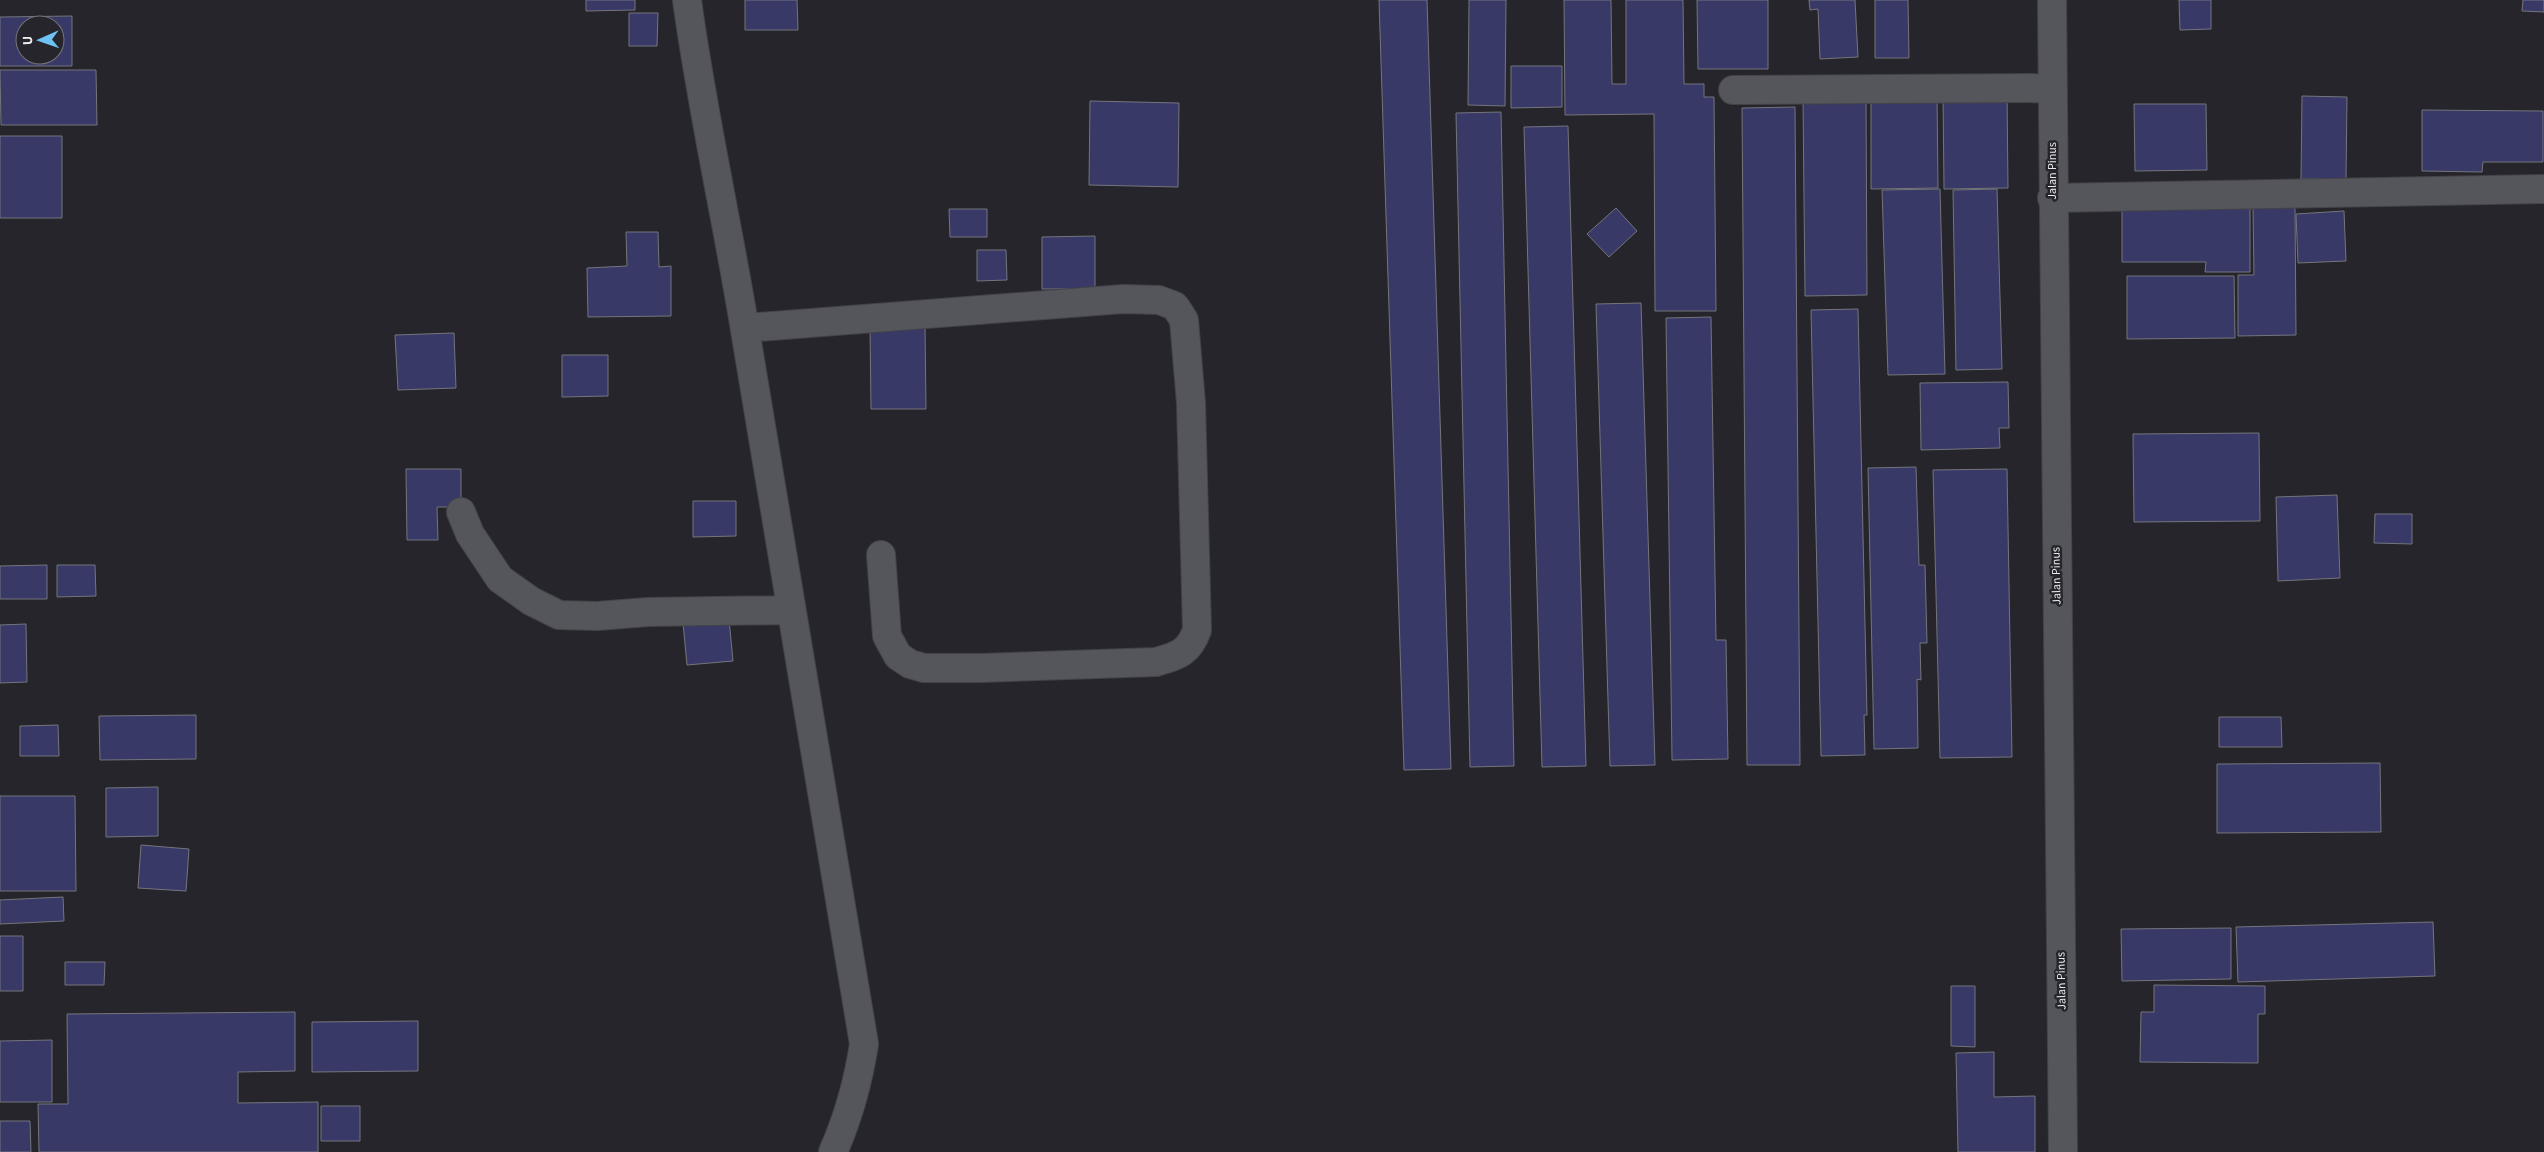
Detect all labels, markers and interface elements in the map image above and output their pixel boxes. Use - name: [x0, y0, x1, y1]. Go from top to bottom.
- north arrow: [15, 15, 65, 65]
- text: U: [18, 35, 38, 45]
- street label: Jalan Pinus: [2044, 142, 2061, 200]
- street label: Jalan Pinus: [2047, 547, 2066, 605]
- street label: Jalan Pinus: [2052, 952, 2071, 1010]

